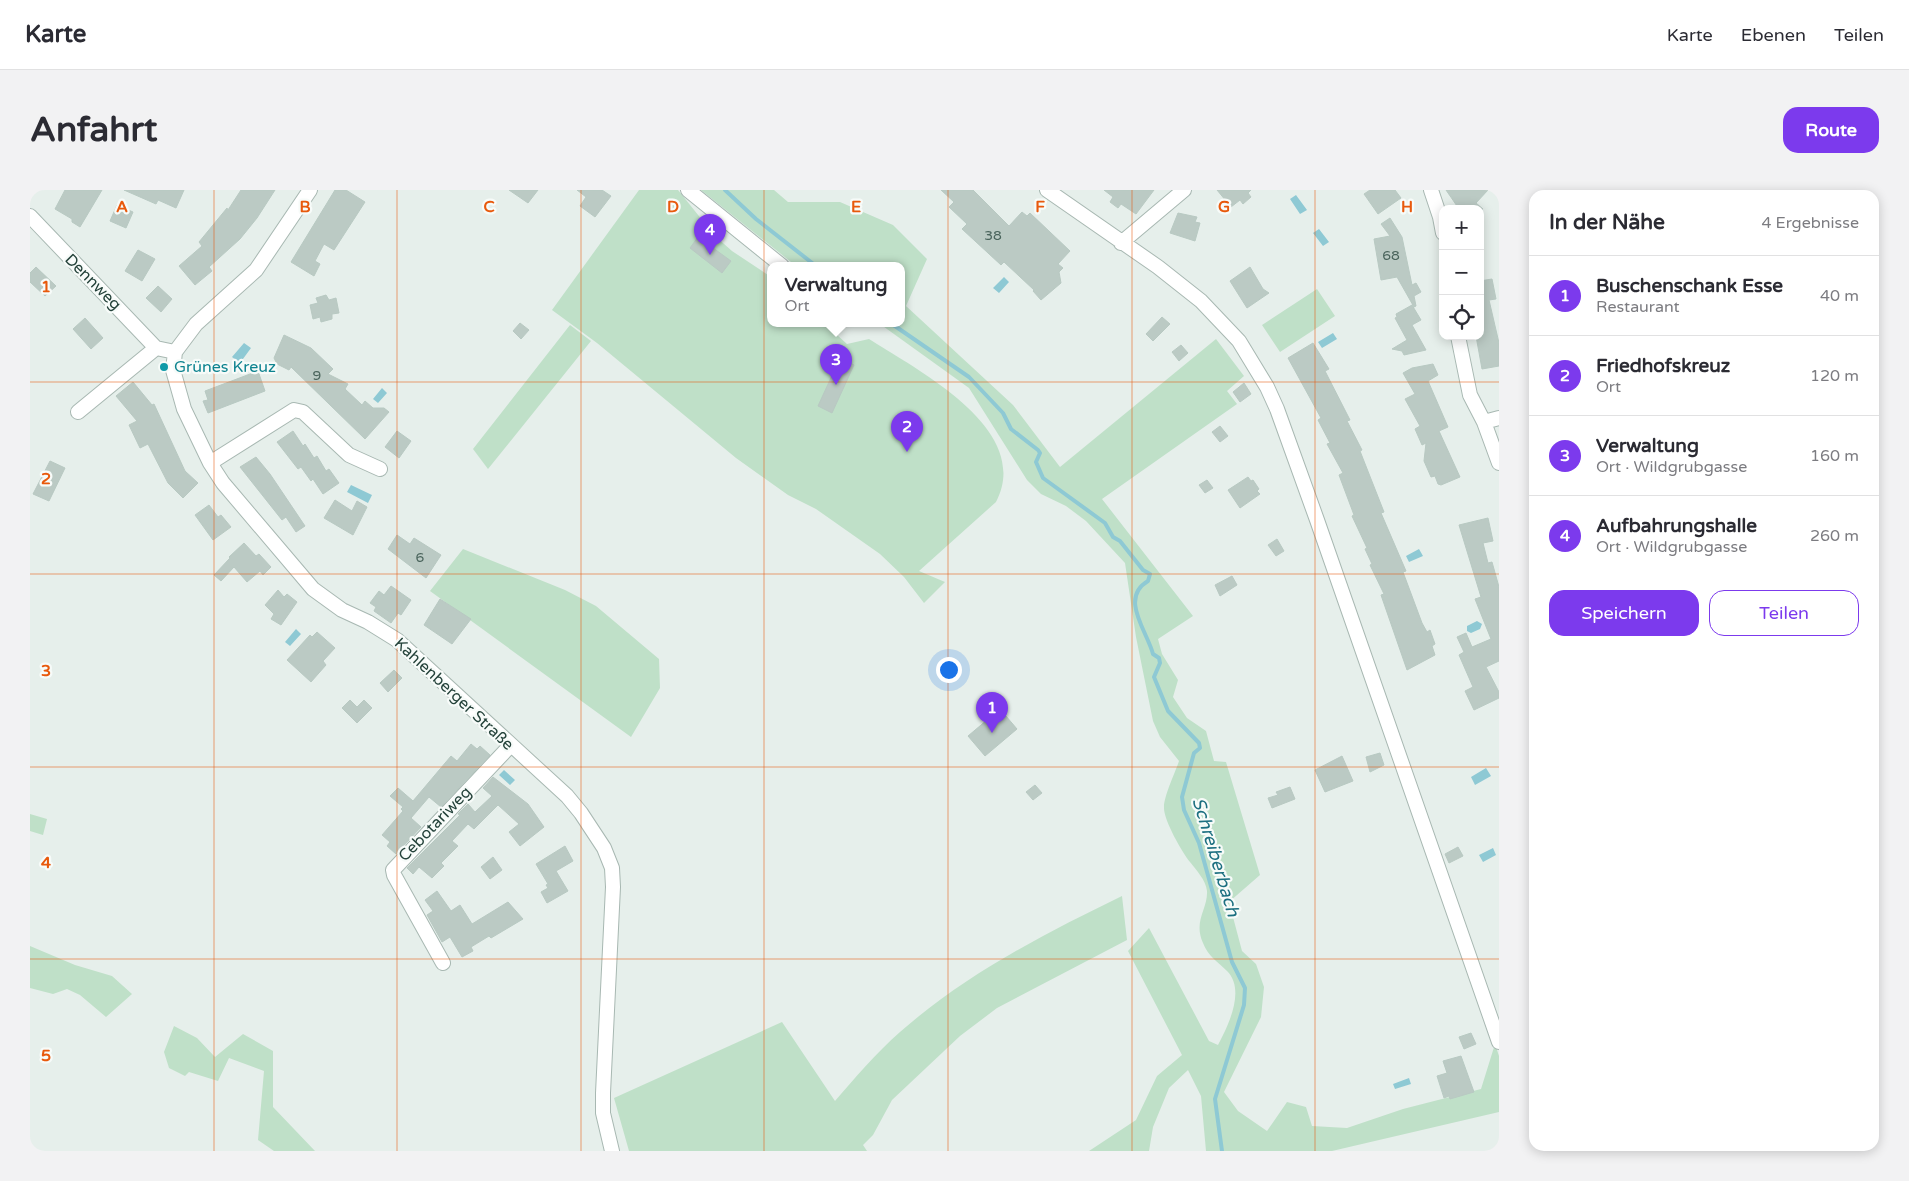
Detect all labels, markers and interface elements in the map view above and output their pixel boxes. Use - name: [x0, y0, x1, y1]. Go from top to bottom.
- text: Karte: [25, 20, 86, 49]
- text: Karte: [1667, 24, 1713, 46]
- text: Ebenen: [1741, 24, 1806, 46]
- text: Teilen: [1834, 24, 1884, 46]
- button: Route: [1783, 107, 1879, 153]
- text: Anfahrt: [30, 109, 157, 151]
- text: A: [116, 197, 128, 217]
- text: B: [299, 197, 311, 217]
- text: C: [483, 197, 495, 217]
- text: D: [667, 197, 679, 217]
- text: E: [851, 197, 861, 217]
- text: F: [1035, 197, 1045, 217]
- text: G: [1218, 197, 1230, 217]
- text: H: [1401, 197, 1413, 217]
- map controls: [1439, 205, 1484, 340]
- button: +: [1439, 205, 1484, 250]
- text: In der Nähe: [1549, 210, 1665, 235]
- text: 4 Ergebnisse: [1761, 213, 1859, 233]
- pin: 4: [694, 214, 726, 255]
- house number: 38: [984, 227, 1002, 244]
- house number: 68: [1382, 247, 1400, 264]
- street label: Dennweg: [61, 250, 125, 314]
- button: −: [1439, 250, 1484, 295]
- popup: [767, 262, 905, 327]
- text: Verwaltung: [785, 274, 887, 296]
- text: Buschenschank Esse: [1596, 275, 1783, 297]
- text: 1: [41, 277, 51, 297]
- text: 1: [1560, 286, 1570, 306]
- text: 40 m: [1820, 286, 1859, 306]
- button: locate: [1439, 295, 1484, 340]
- text: Ort: [785, 296, 810, 316]
- text: Restaurant: [1596, 297, 1680, 317]
- pin: 3: [820, 344, 852, 385]
- text: Friedhofskreuz: [1596, 355, 1730, 377]
- place label: Grünes Kreuz: [174, 357, 276, 377]
- marker: Grünes Kreuz: [158, 361, 170, 373]
- text: 2: [1560, 366, 1570, 386]
- text: 120 m: [1810, 366, 1859, 386]
- house number: 9: [313, 367, 321, 384]
- text: Ort: [1596, 377, 1621, 397]
- pin: 2: [891, 411, 923, 452]
- text: Verwaltung: [1596, 435, 1699, 457]
- text: 3: [1560, 446, 1570, 466]
- text: 160 m: [1810, 446, 1859, 466]
- text: Ort · Wildgrubgasse: [1596, 457, 1747, 477]
- text: 2: [41, 469, 51, 489]
- text: Aufbahrungshalle: [1596, 515, 1757, 537]
- text: 4: [1560, 526, 1570, 546]
- text: 260 m: [1810, 526, 1859, 546]
- text: Ort · Wildgrubgasse: [1596, 537, 1747, 557]
- house number: 6: [416, 549, 425, 566]
- button: Speichern: [1549, 590, 1699, 636]
- button: Teilen: [1709, 590, 1859, 636]
- street label: Kahlenberger Straße: [390, 633, 518, 755]
- your location: [936, 657, 962, 683]
- text: 3: [41, 661, 51, 681]
- pin: 1: [976, 692, 1008, 733]
- street label: Cebotariweg: [394, 782, 476, 866]
- water label: Schreiberbach: [1187, 795, 1245, 920]
- text: 4: [41, 853, 51, 873]
- text: 5: [41, 1046, 51, 1066]

